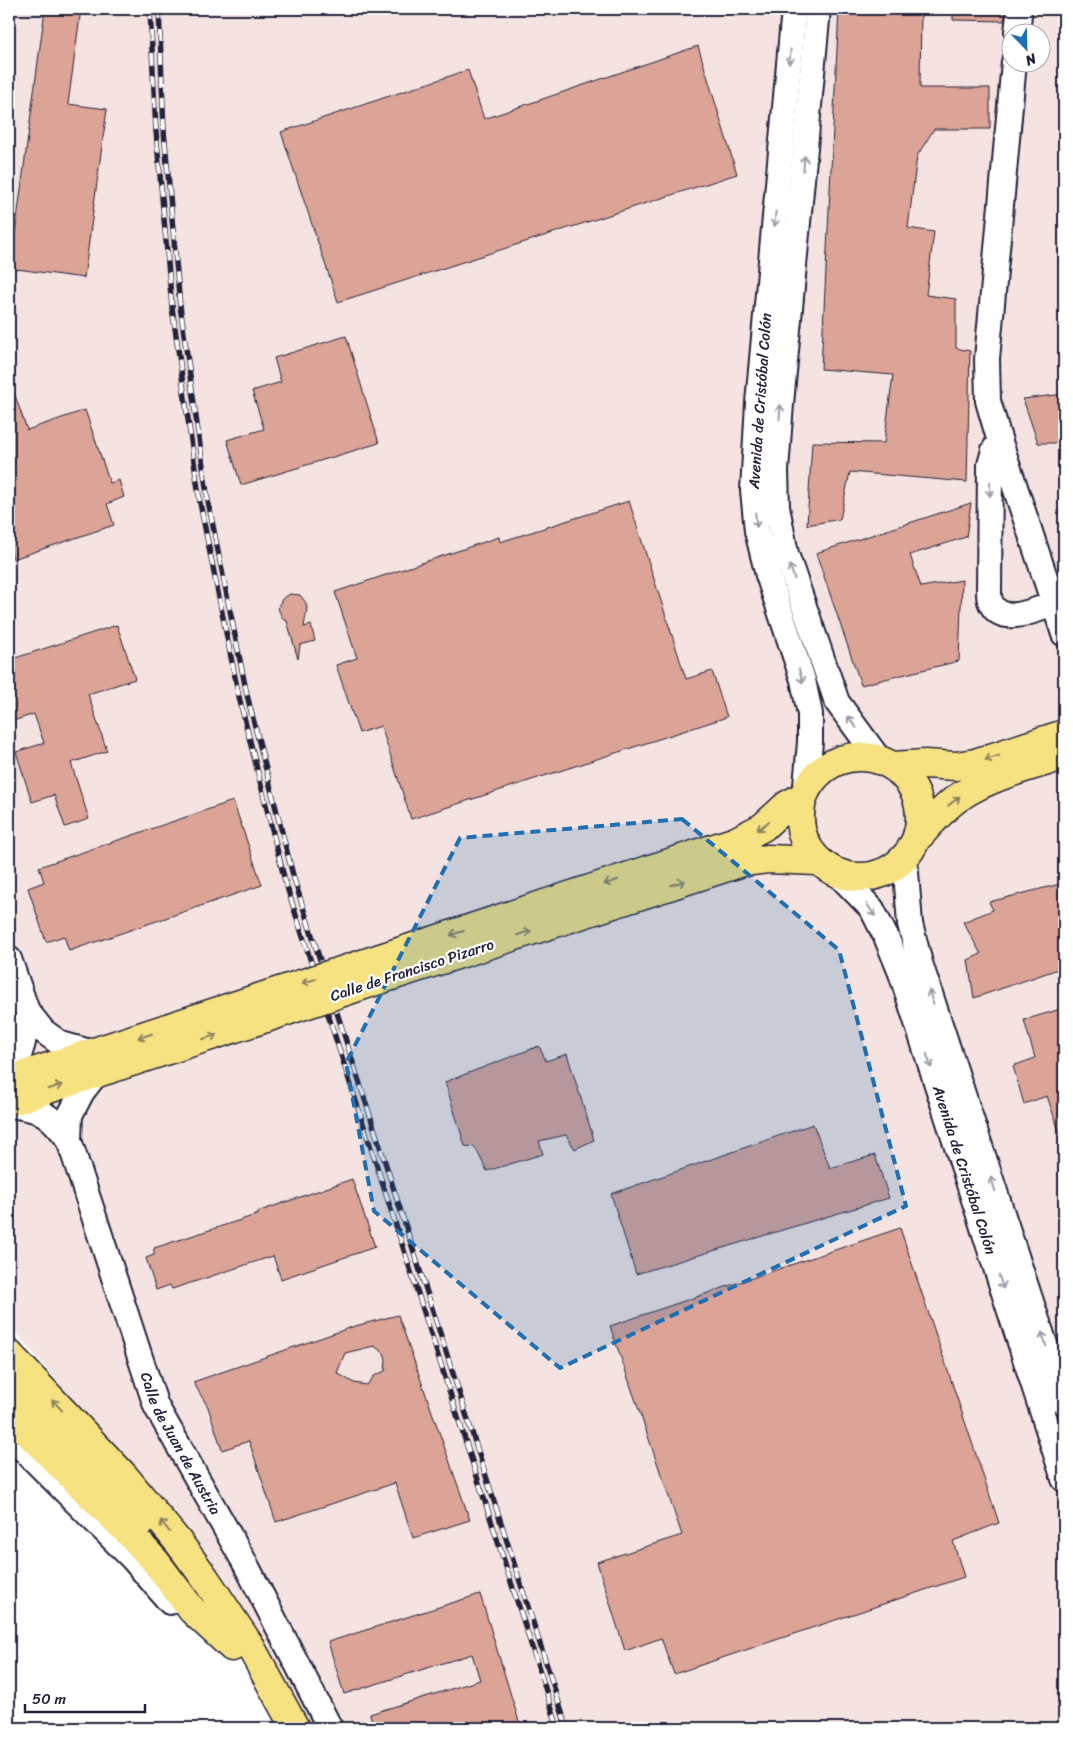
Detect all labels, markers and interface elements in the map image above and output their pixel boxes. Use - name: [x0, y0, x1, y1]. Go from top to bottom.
- north arrow: [1000, 22, 1050, 72]
- text: N: [1021, 46, 1041, 73]
- one-way arrow: [785, 49, 795, 65]
- one-way arrow: [799, 155, 809, 171]
- one-way arrow: [770, 211, 780, 227]
- street label: Avenida de Cristóbal Colón: [741, 312, 779, 491]
- one-way arrow: [776, 404, 785, 420]
- one-way arrow: [985, 480, 995, 497]
- one-way arrow: [751, 512, 761, 528]
- one-way arrow: [787, 565, 796, 581]
- one-way arrow: [797, 668, 807, 684]
- one-way arrow: [847, 716, 858, 729]
- one-way arrow: [984, 754, 1000, 764]
- one-way arrow: [947, 796, 961, 806]
- one-way arrow: [757, 820, 770, 831]
- one-way arrow: [604, 878, 620, 887]
- one-way arrow: [670, 878, 686, 887]
- one-way arrow: [866, 903, 876, 917]
- one-way arrow: [515, 928, 531, 938]
- one-way arrow: [450, 929, 465, 938]
- street label: Calle de Francisco Pizarro: [327, 931, 498, 1009]
- one-way arrow: [302, 977, 318, 987]
- one-way arrow: [926, 989, 935, 1005]
- one-way arrow: [138, 1031, 154, 1041]
- one-way arrow: [201, 1032, 217, 1041]
- one-way arrow: [925, 1053, 934, 1068]
- street label: Avenida de Cristóbal Colón: [925, 1081, 1004, 1258]
- one-way arrow: [47, 1082, 63, 1092]
- one-way arrow: [988, 1177, 997, 1193]
- one-way arrow: [996, 1274, 1006, 1290]
- one-way arrow: [1038, 1331, 1048, 1347]
- street label: Calle de Juan de Austria: [133, 1369, 228, 1520]
- one-way arrow: [51, 1398, 63, 1411]
- one-way arrow: [160, 1520, 171, 1533]
- scale bar: [25, 1682, 145, 1714]
- text: 50 m: [32, 1686, 67, 1712]

